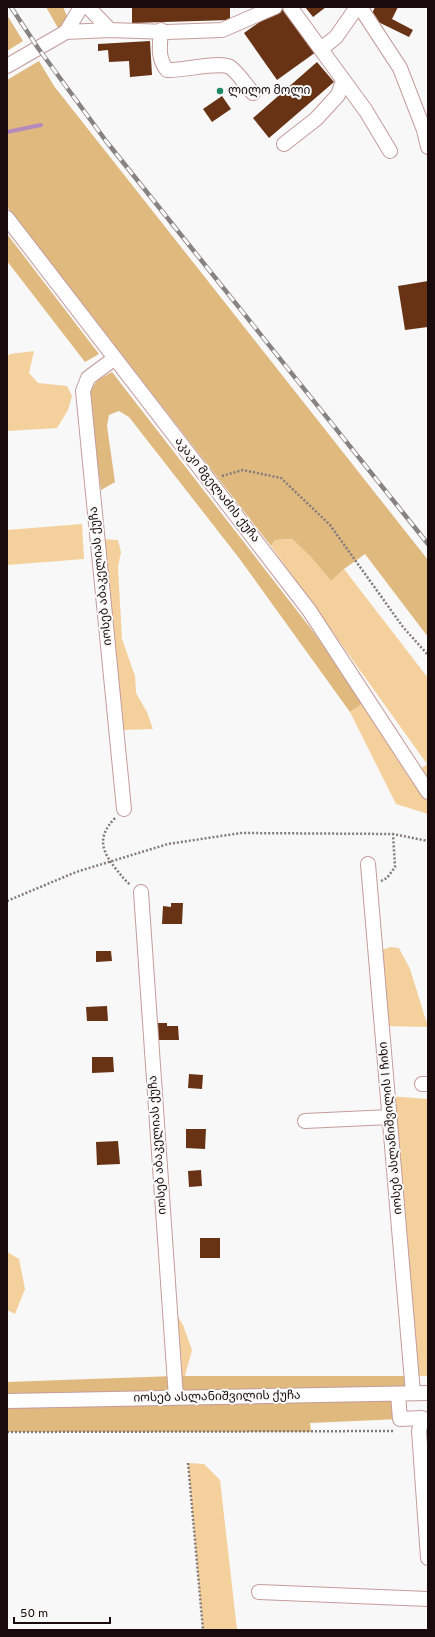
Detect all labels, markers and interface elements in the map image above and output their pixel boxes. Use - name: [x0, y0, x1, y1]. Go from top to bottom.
- place label: ლილო მოლი: [228, 83, 310, 99]
- marker: ლილო მოლი: [215, 86, 225, 96]
- street label: აკაკი მგელაძის ქუჩა: [171, 434, 263, 546]
- street label: იოსებ აბაკელიას ქუჩა: [86, 506, 116, 646]
- street label: იოსებ ასლანიშვილის I ჩიხი: [375, 1041, 407, 1215]
- street label: იოსებ აბაკელიას ქუჩა: [145, 1075, 171, 1215]
- street label: იოსებ ასლანიშვილის ქუჩა: [133, 1388, 301, 1406]
- scale bar: [14, 1599, 110, 1625]
- text: 50 m: [20, 1606, 48, 1622]

